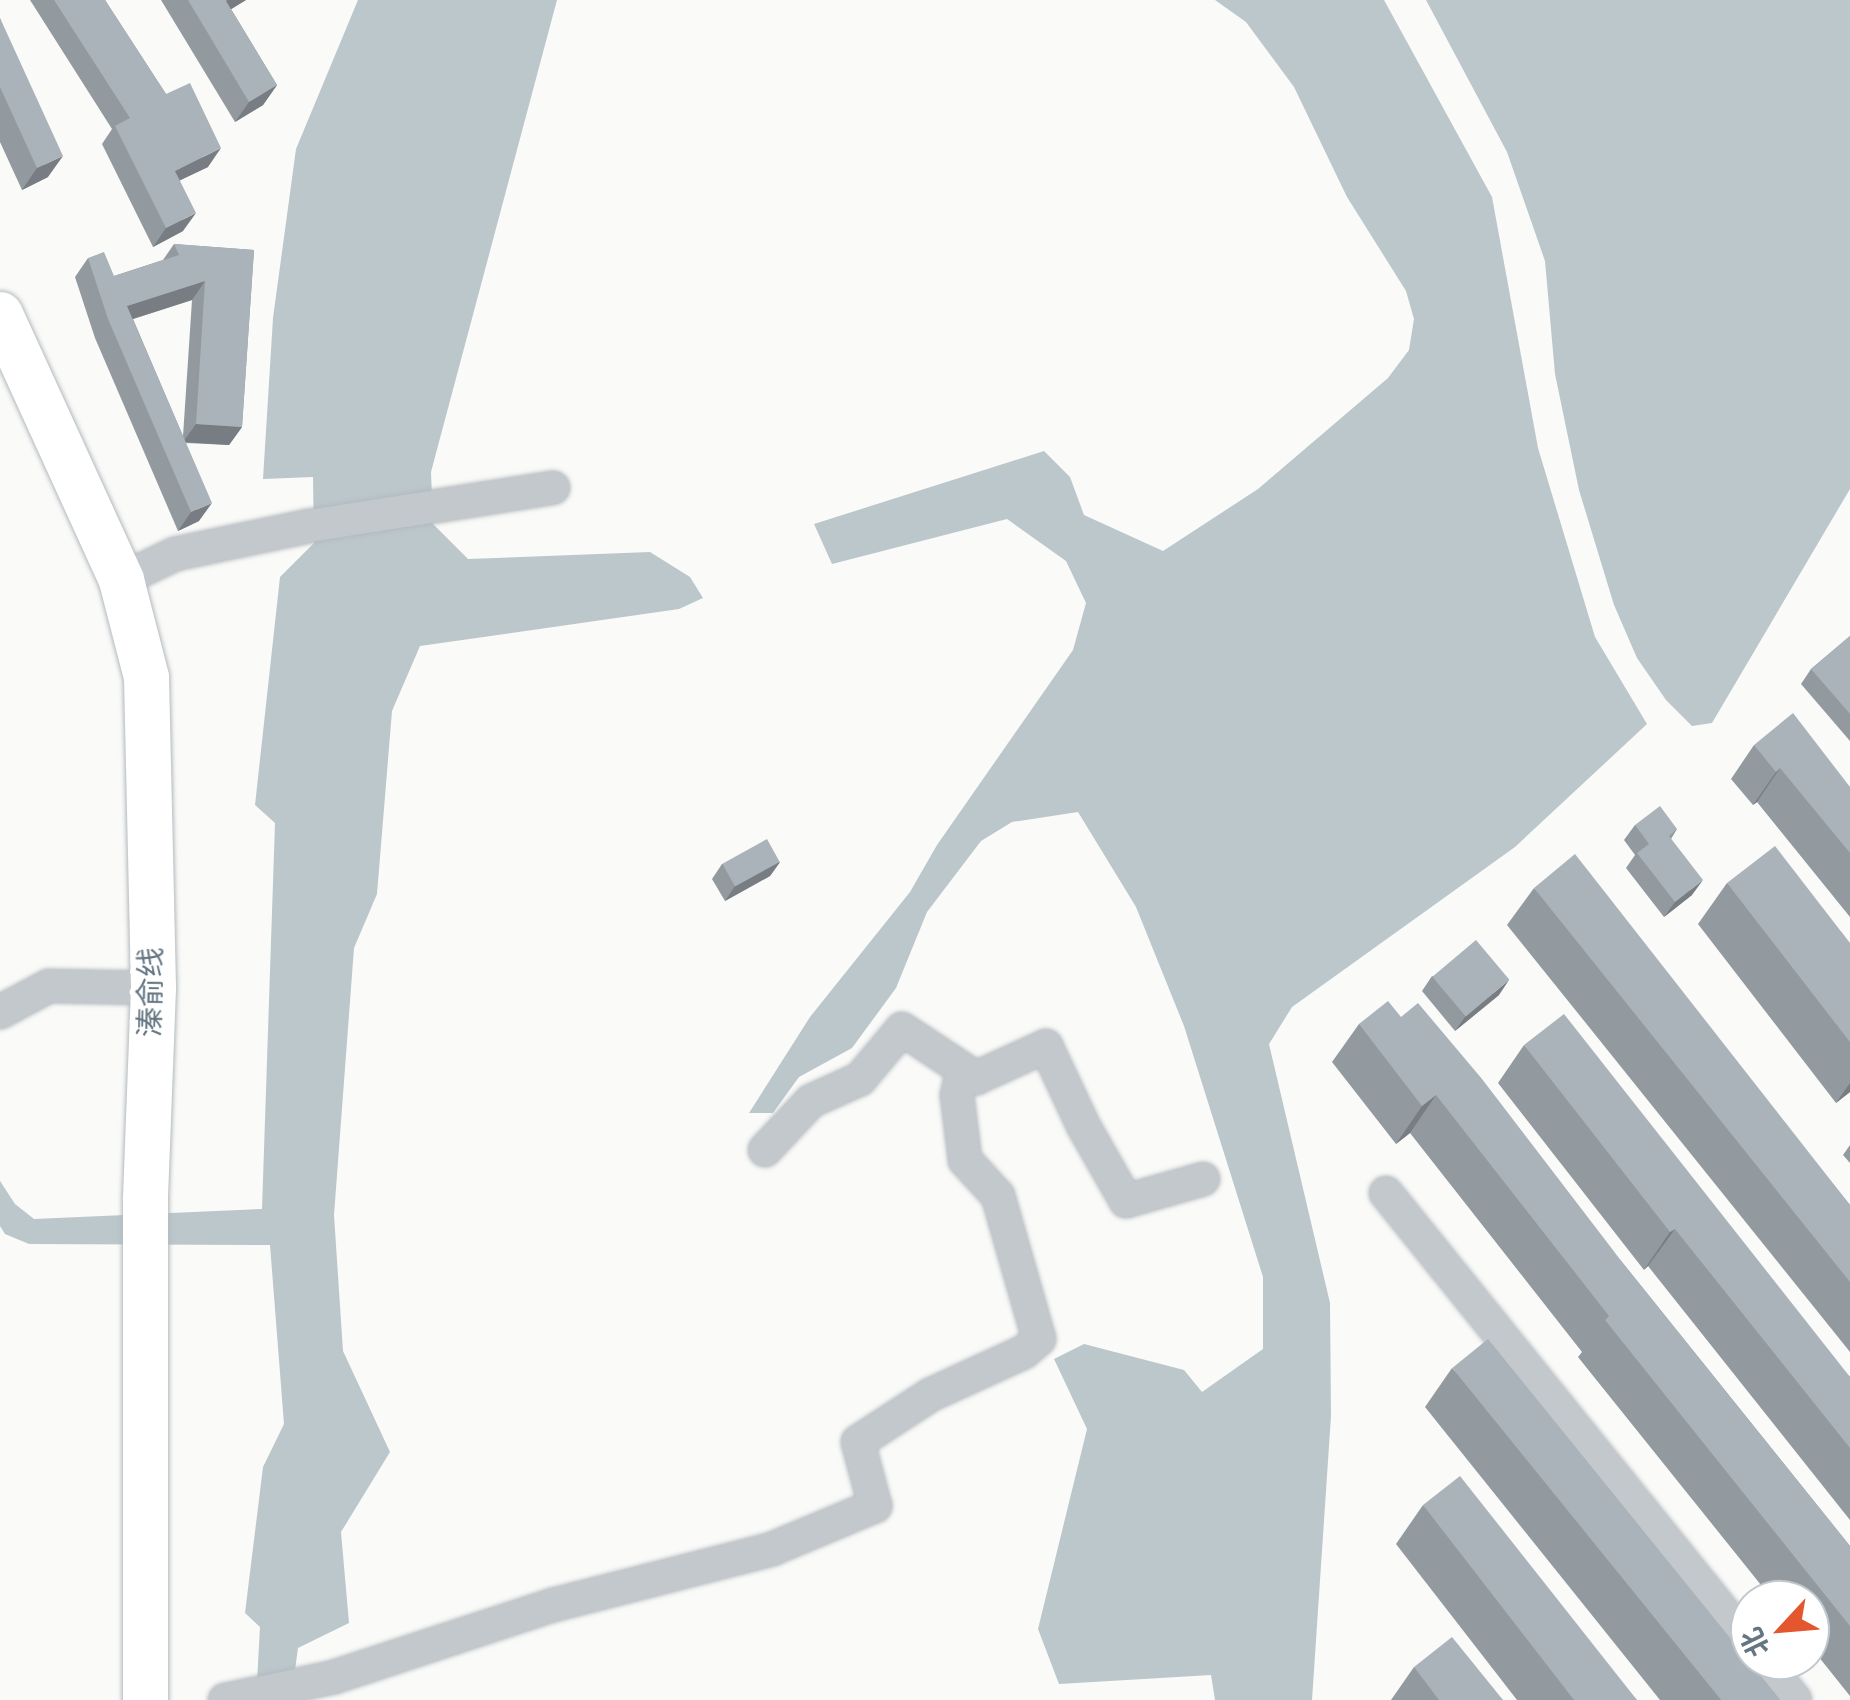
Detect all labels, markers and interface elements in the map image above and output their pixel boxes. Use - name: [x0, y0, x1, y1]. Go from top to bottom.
- street label: 溱俞线: [132, 947, 170, 1037]
- north arrow: [1730, 1580, 1830, 1680]
- text: 北: [1733, 1622, 1776, 1662]

